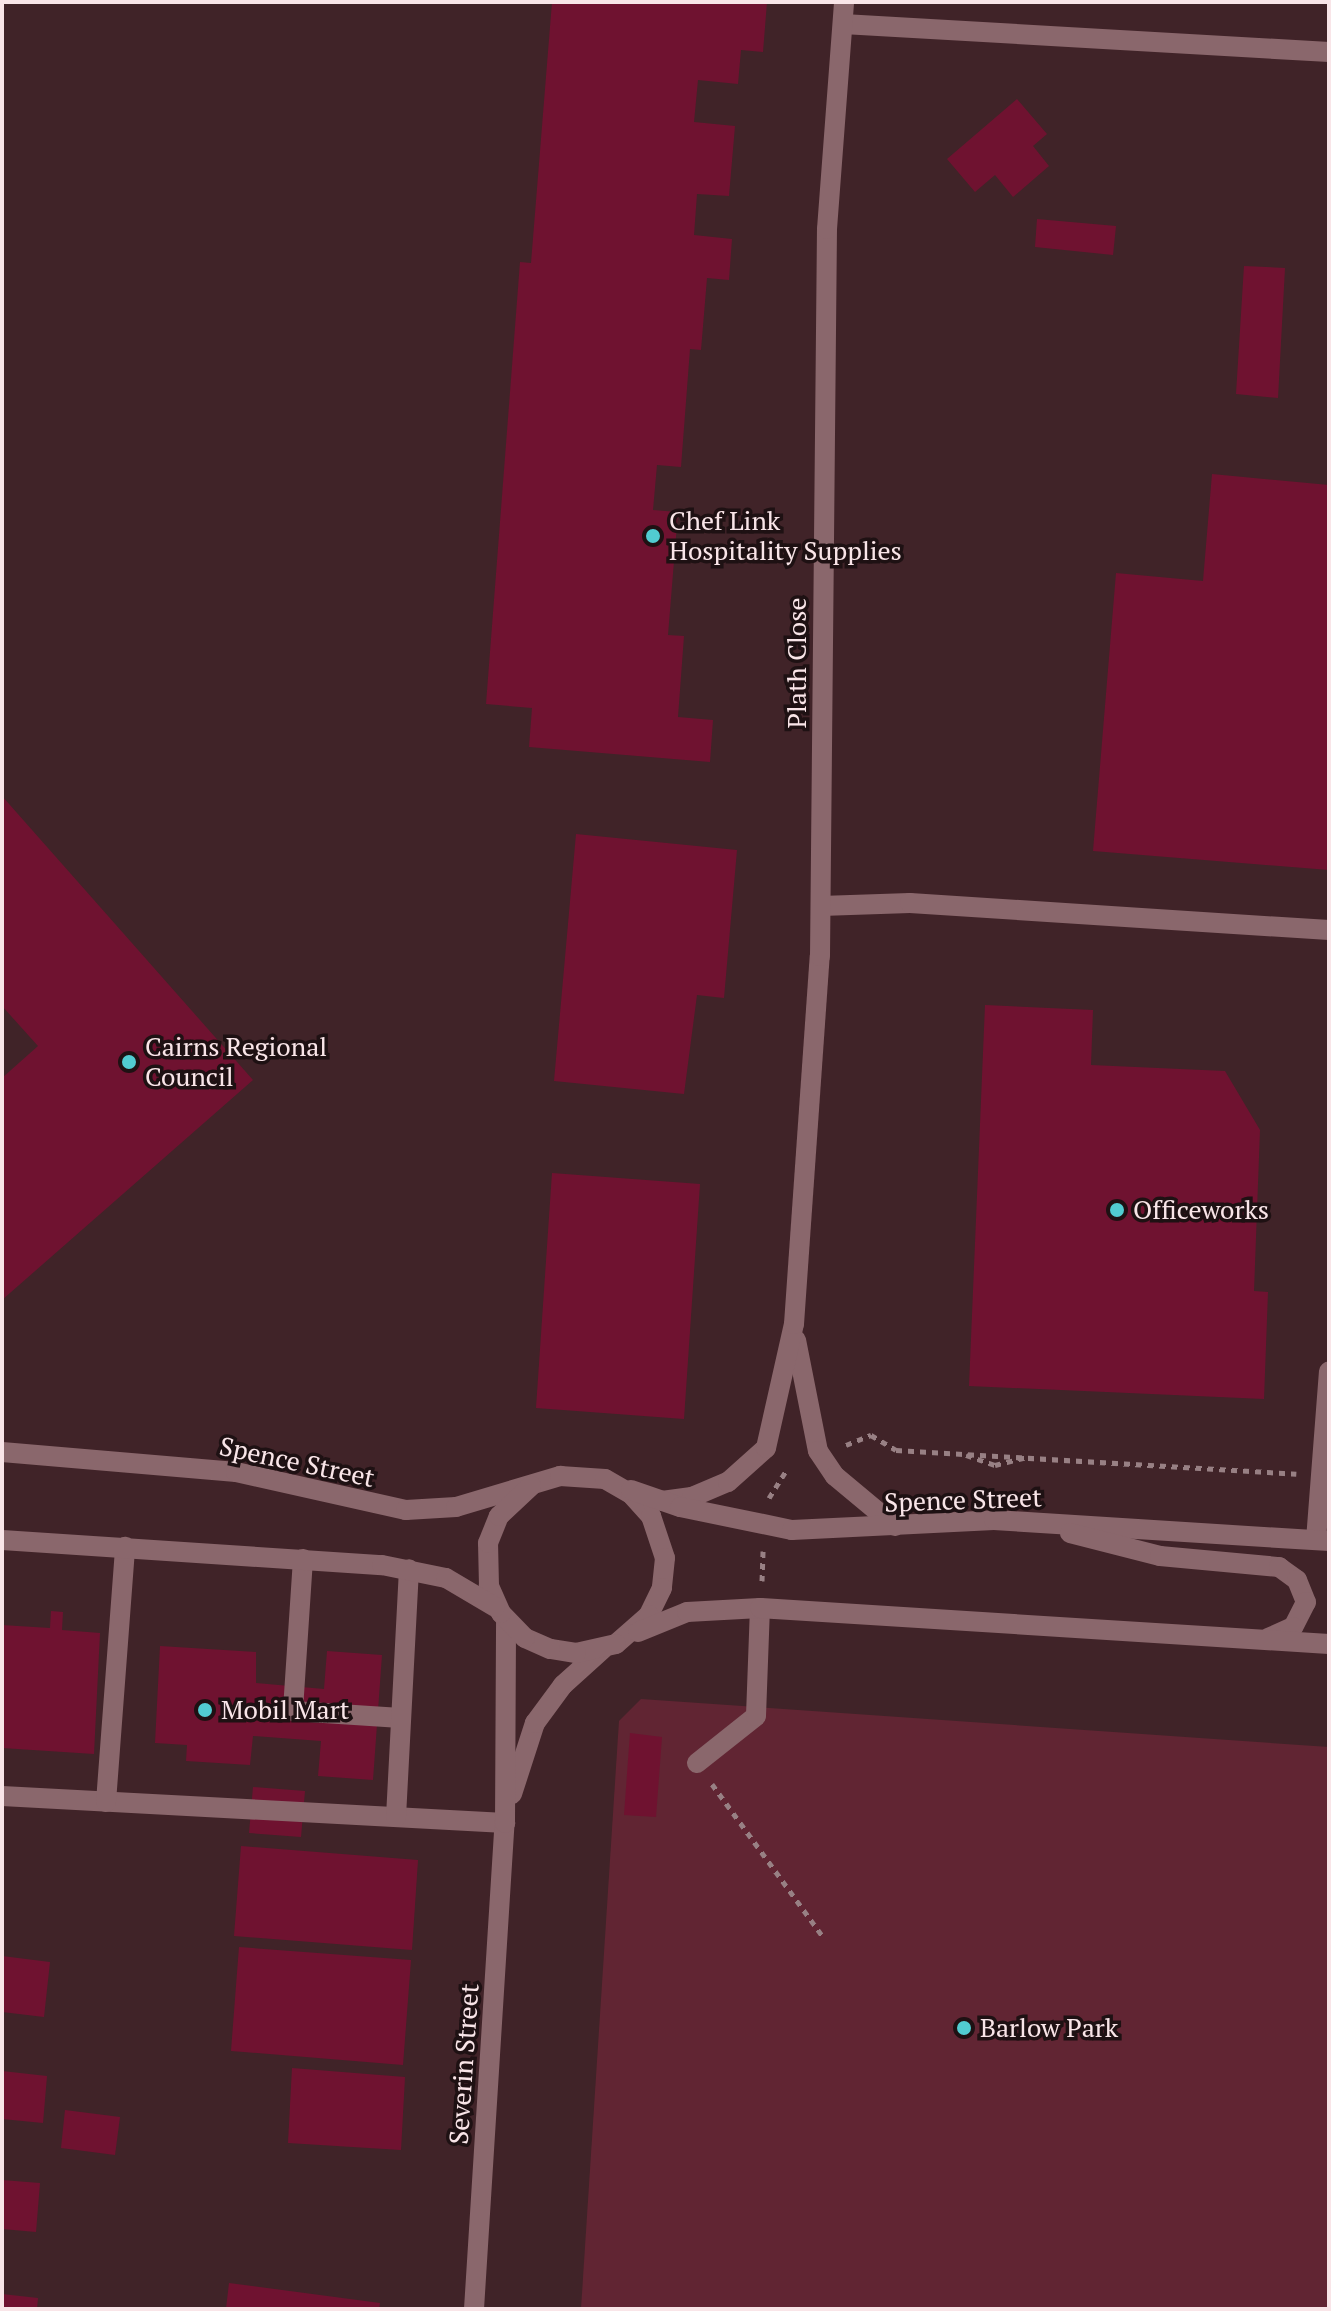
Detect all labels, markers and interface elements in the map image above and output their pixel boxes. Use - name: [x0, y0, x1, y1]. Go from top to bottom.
- place label: Chef Link Hospitality Supplies: [669, 505, 902, 566]
- marker: Chef Link Hospitality Supplies: [644, 527, 662, 545]
- street label: Plath Close: [781, 598, 813, 728]
- place label: Cairns Regional Council: [145, 1031, 327, 1092]
- marker: Cairns Regional Council: [120, 1053, 138, 1071]
- place label: Officeworks: [1133, 1194, 1269, 1226]
- marker: Officeworks: [1108, 1201, 1126, 1219]
- street label: Spence Street: [217, 1430, 377, 1494]
- street label: Spence Street: [884, 1482, 1042, 1518]
- place label: Mobil Mart: [221, 1694, 349, 1726]
- marker: Mobil Mart: [196, 1701, 214, 1719]
- street label: Severin Street: [443, 1982, 485, 2146]
- place label: Barlow Park: [980, 2012, 1118, 2044]
- marker: Barlow Park: [955, 2019, 973, 2037]

